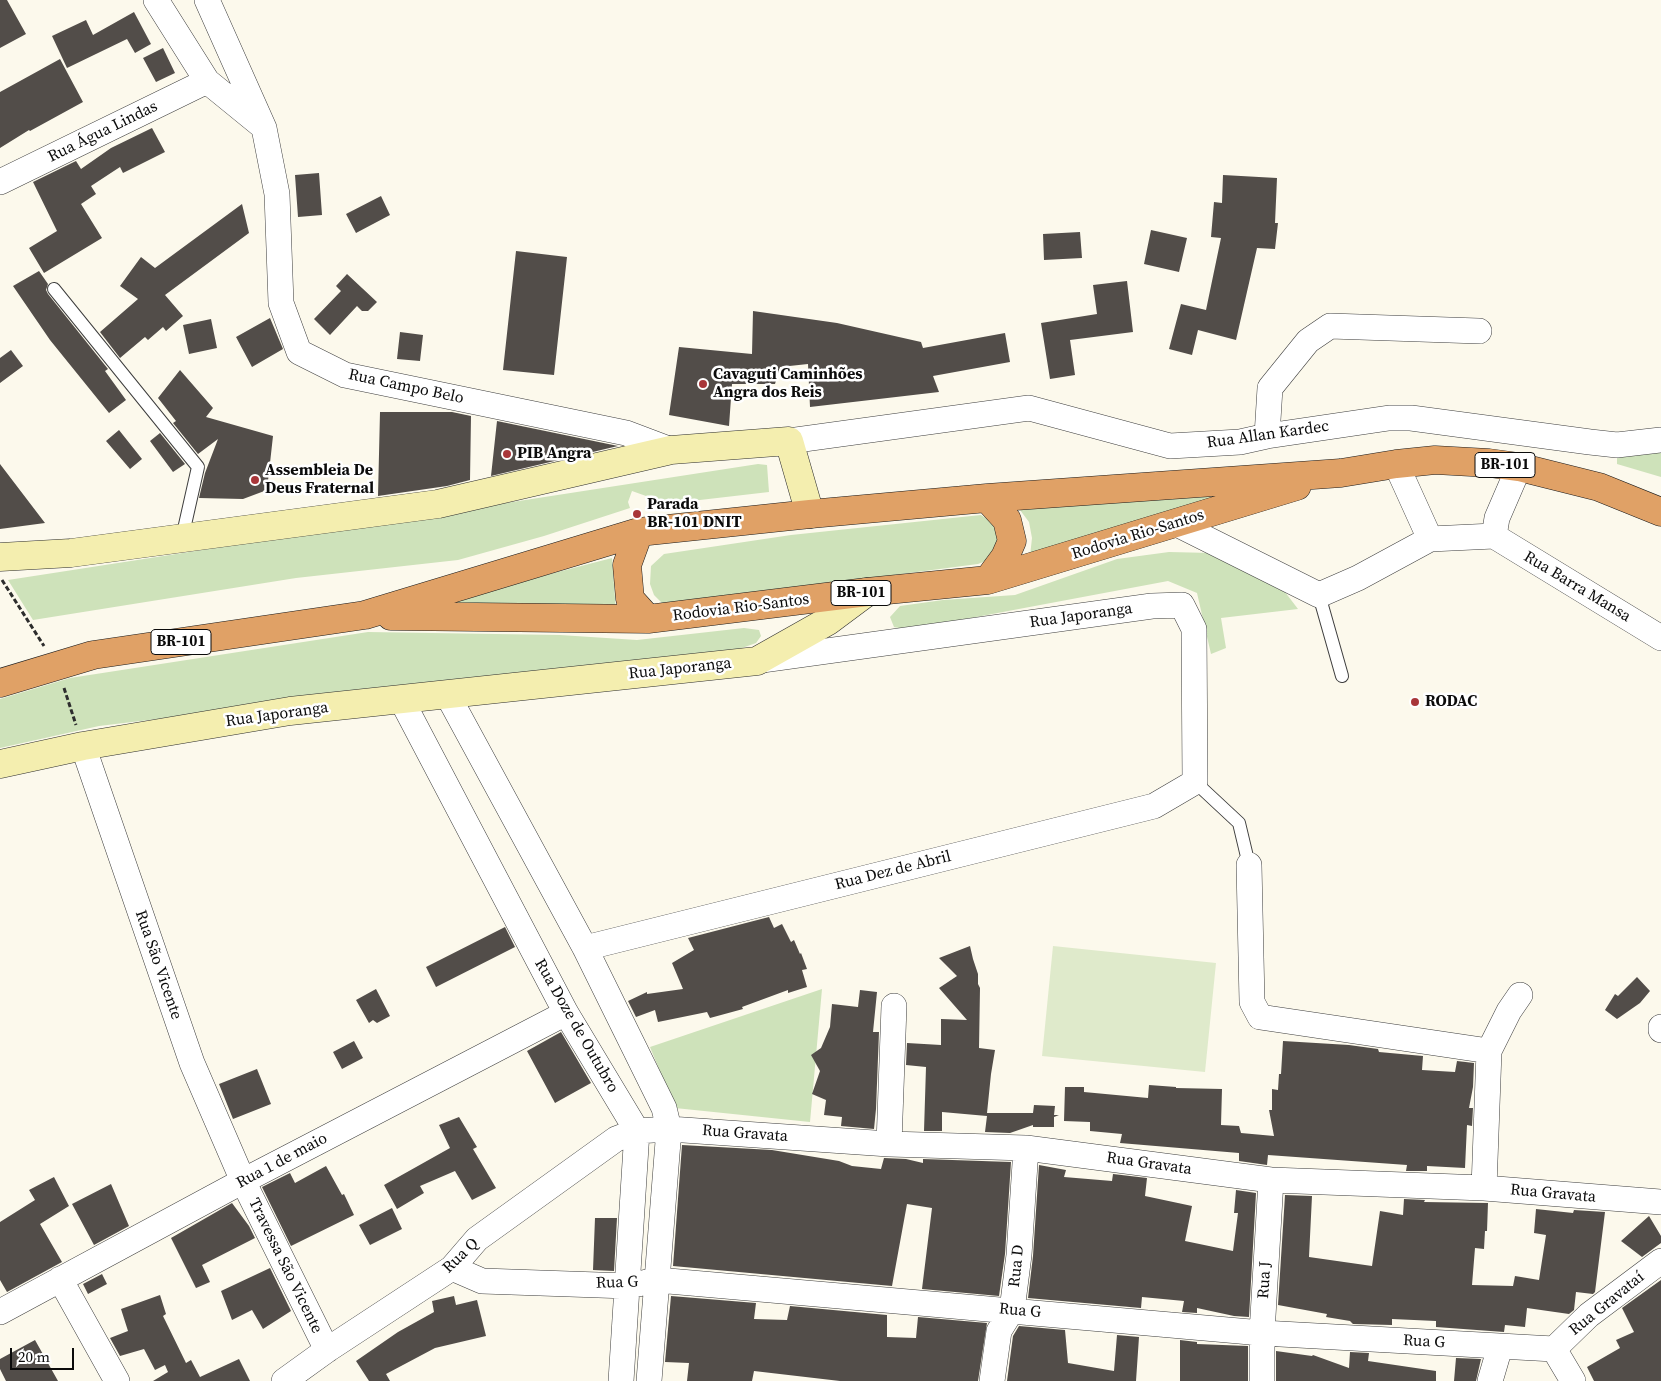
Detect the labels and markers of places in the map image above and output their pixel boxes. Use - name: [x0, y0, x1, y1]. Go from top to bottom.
- place label: Cavaguti Caminhões Angra dos Reis: [713, 365, 863, 403]
- marker: Cavaguti Caminhões Angra dos Reis: [697, 378, 709, 390]
- place label: PIB Angra: [517, 444, 592, 464]
- marker: PIB Angra: [501, 448, 513, 460]
- place label: Assembleia De Deus Fraternal: [265, 461, 374, 499]
- marker: Assembleia De Deus Fraternal: [249, 474, 261, 486]
- place label: Parada BR-101 DNIT: [647, 495, 742, 533]
- marker: Parada BR-101 DNIT: [631, 508, 643, 520]
- place label: RODAC: [1425, 692, 1477, 712]
- marker: RODAC: [1409, 696, 1421, 708]

